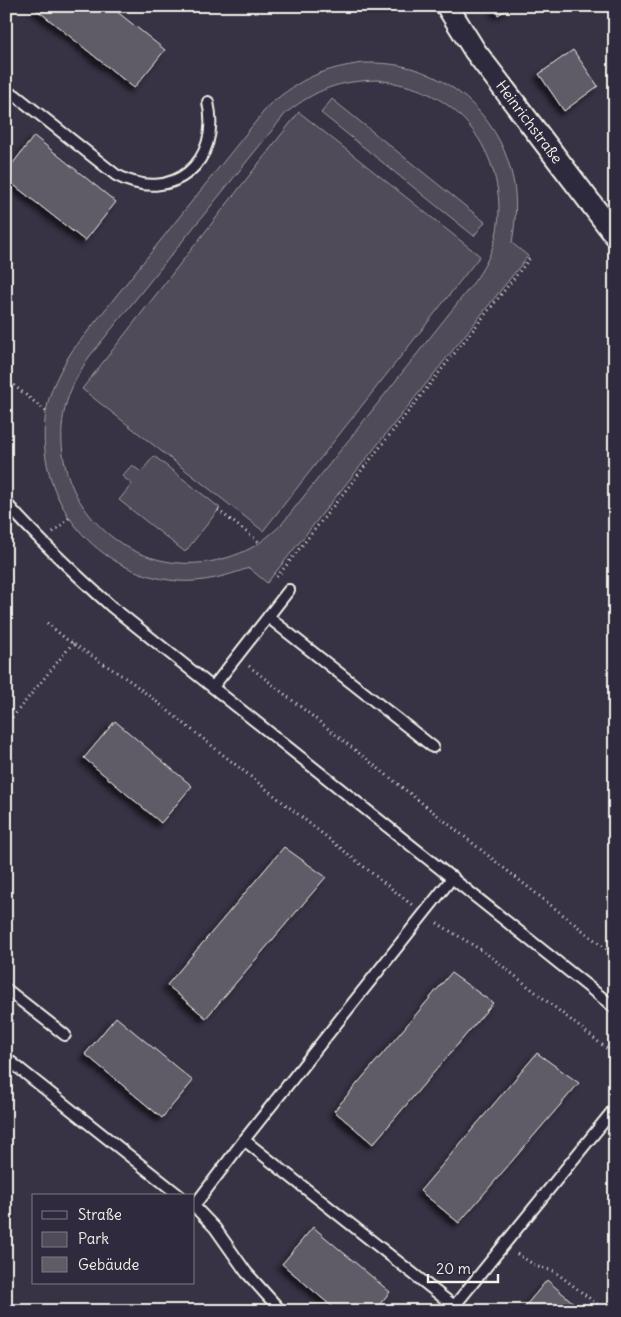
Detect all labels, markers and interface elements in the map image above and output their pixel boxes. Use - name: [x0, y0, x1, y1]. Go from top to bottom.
- street label: Heinrichstraße: [492, 76, 567, 167]
- legend: [32, 1194, 195, 1284]
- text: Straße: [78, 1205, 122, 1224]
- text: Park: [78, 1229, 109, 1248]
- scale bar: [428, 1252, 498, 1284]
- text: Gebäude: [78, 1255, 139, 1274]
- text: 20 m: [436, 1259, 471, 1278]

